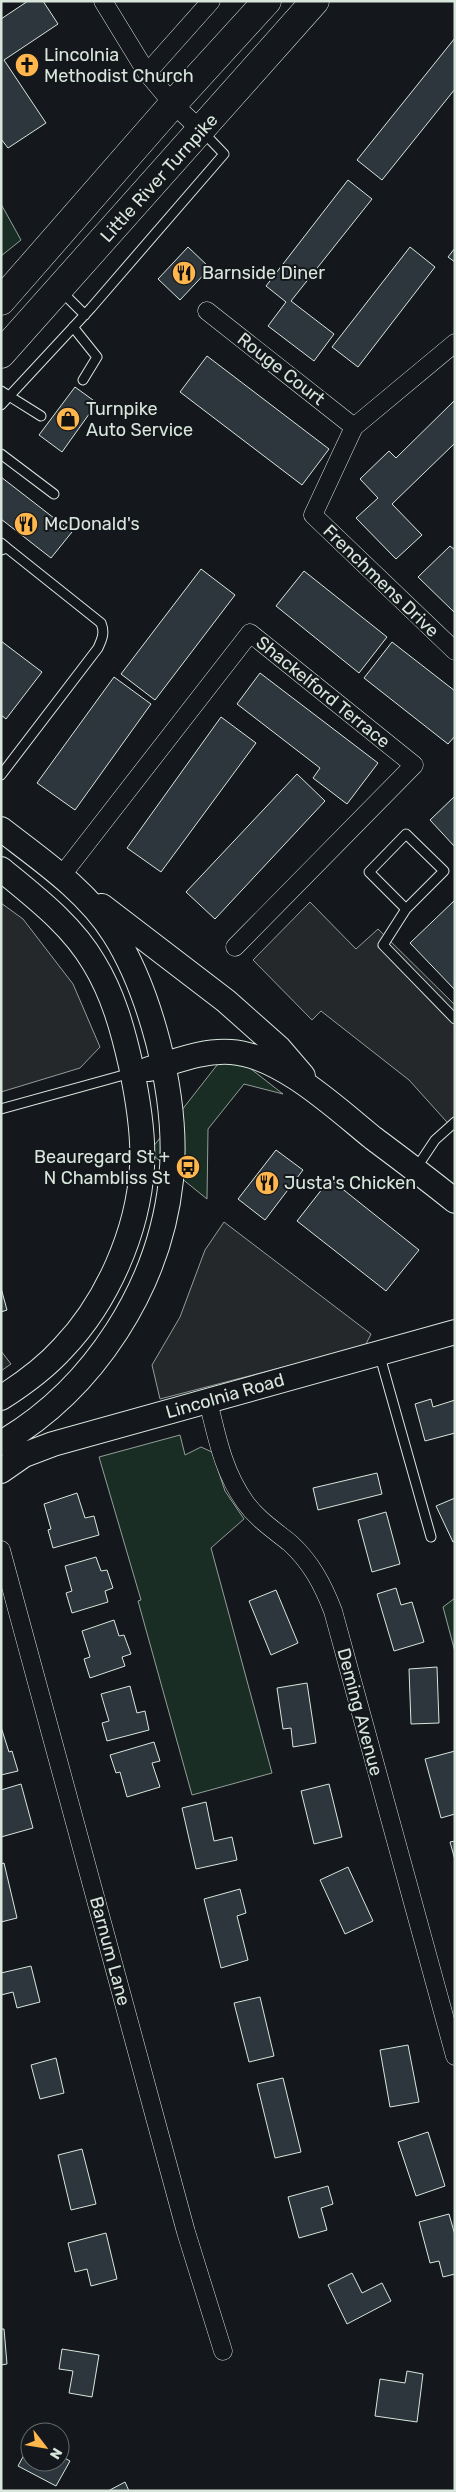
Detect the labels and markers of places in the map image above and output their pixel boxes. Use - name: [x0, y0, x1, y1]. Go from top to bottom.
- place label: Lincolnia Methodist Church: [44, 44, 194, 87]
- church icon: Lincolnia Methodist Church: [14, 52, 40, 78]
- restaurant icon: Barnside Diner: [171, 260, 197, 286]
- place label: Barnside Diner: [202, 262, 325, 284]
- place label: Turnpike Auto Service: [86, 398, 193, 441]
- shop icon: Turnpike Auto Service: [55, 406, 81, 432]
- restaurant icon: McDonald's: [13, 511, 39, 537]
- place label: McDonald's: [44, 513, 140, 535]
- place label: Beauregard St + N Chambliss St: [34, 1146, 170, 1189]
- bus stop icon: Beauregard St + N Chambliss St: [175, 1154, 201, 1180]
- restaurant icon: Justa's Chicken: [254, 1170, 280, 1196]
- place label: Justa's Chicken: [284, 1172, 416, 1194]

